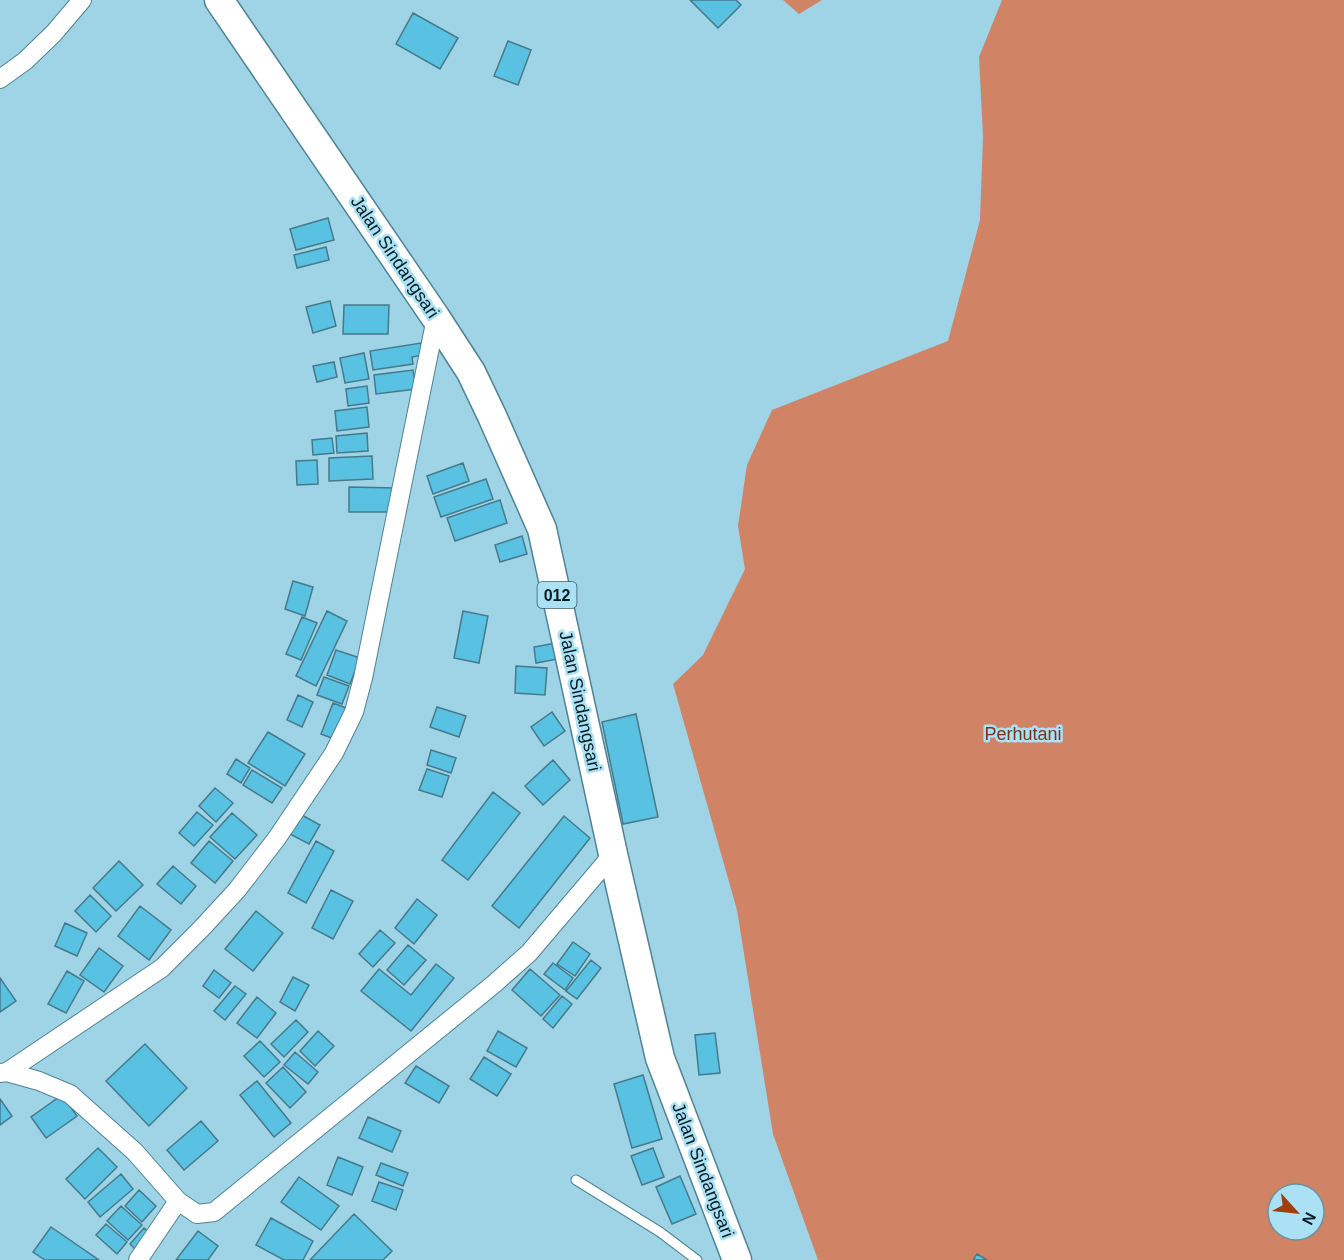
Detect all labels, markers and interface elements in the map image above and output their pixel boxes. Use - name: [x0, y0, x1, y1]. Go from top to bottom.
- street label: Jalan Sindangsari: [347, 192, 443, 322]
- road number: 012: [538, 582, 576, 608]
- street label: Jalan Sindangsari: [555, 629, 605, 773]
- park label: Perhutani: [984, 724, 1062, 744]
- street label: Jalan Sindangsari: [668, 1100, 738, 1240]
- north arrow: [1266, 1182, 1326, 1242]
- text: N: [1299, 1210, 1319, 1228]

